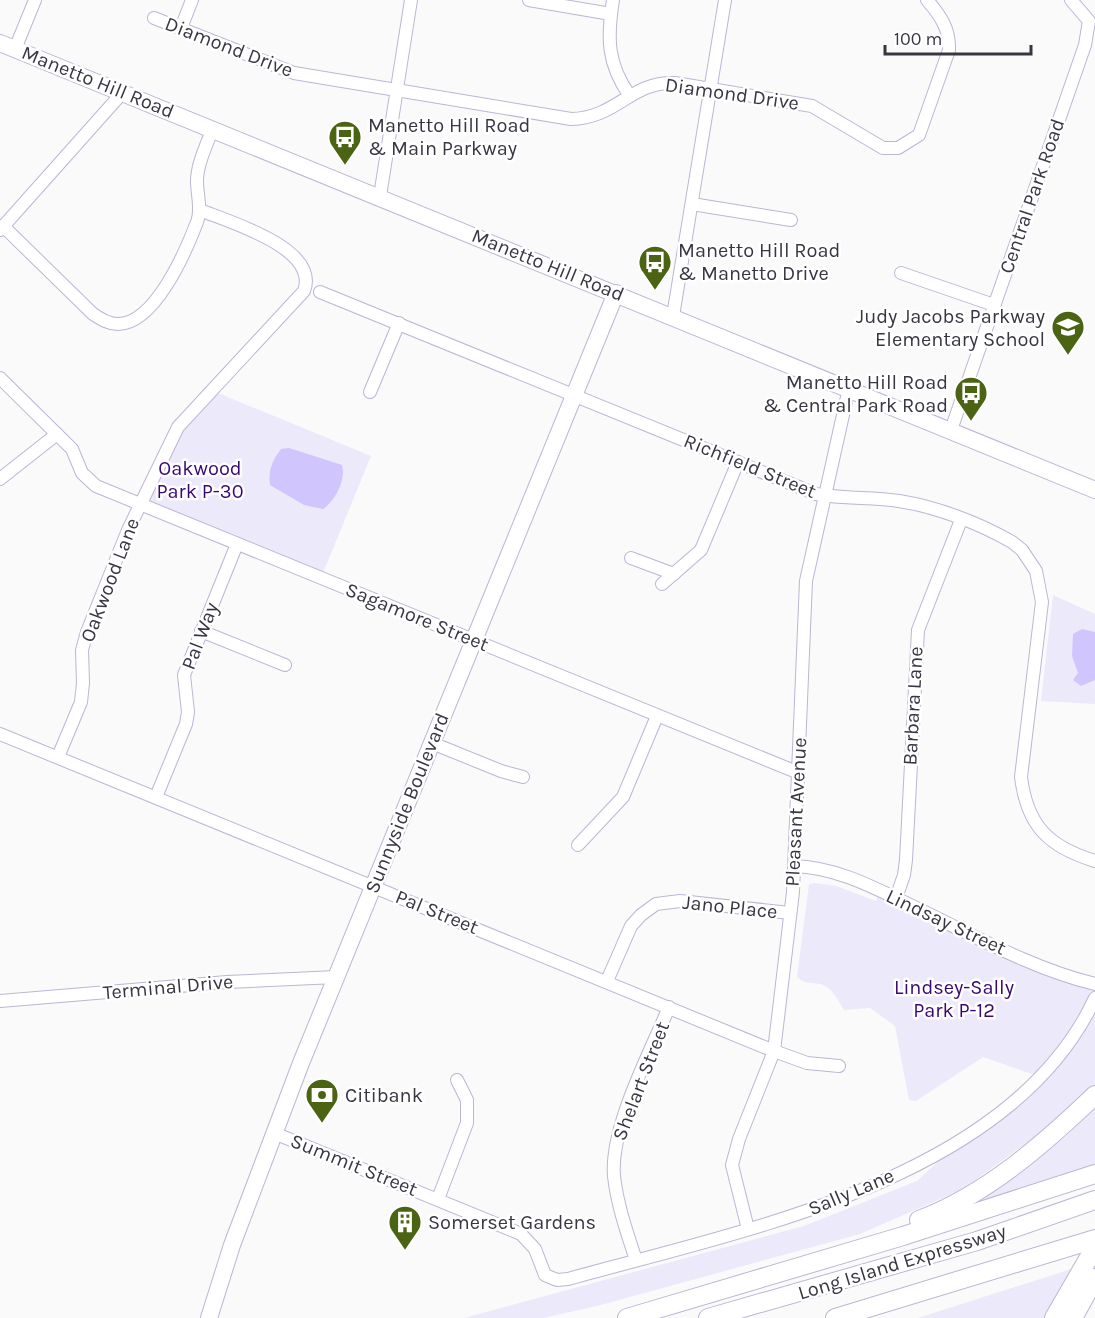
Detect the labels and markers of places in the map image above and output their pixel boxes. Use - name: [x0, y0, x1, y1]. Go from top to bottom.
- place label: Manetto Hill Road & Main Parkway: [368, 114, 530, 160]
- bus stop icon: Manetto Hill Road & Main Parkway: [327, 119, 363, 166]
- place label: Manetto Hill Road & Manetto Drive: [678, 239, 840, 285]
- bus stop icon: Manetto Hill Road & Manetto Drive: [637, 244, 673, 291]
- place label: Judy Jacobs Parkway Elementary School: [856, 305, 1045, 351]
- school or university icon: Judy Jacobs Parkway Elementary School: [1050, 309, 1086, 356]
- place label: Manetto Hill Road & Central Park Road: [763, 371, 948, 417]
- bus stop icon: Manetto Hill Road & Central Park Road: [953, 375, 989, 422]
- bank icon: Citibank: [304, 1077, 340, 1124]
- place label: Citibank: [345, 1084, 423, 1107]
- building icon: Somerset Gardens: [387, 1204, 423, 1251]
- place label: Somerset Gardens: [428, 1211, 596, 1234]

